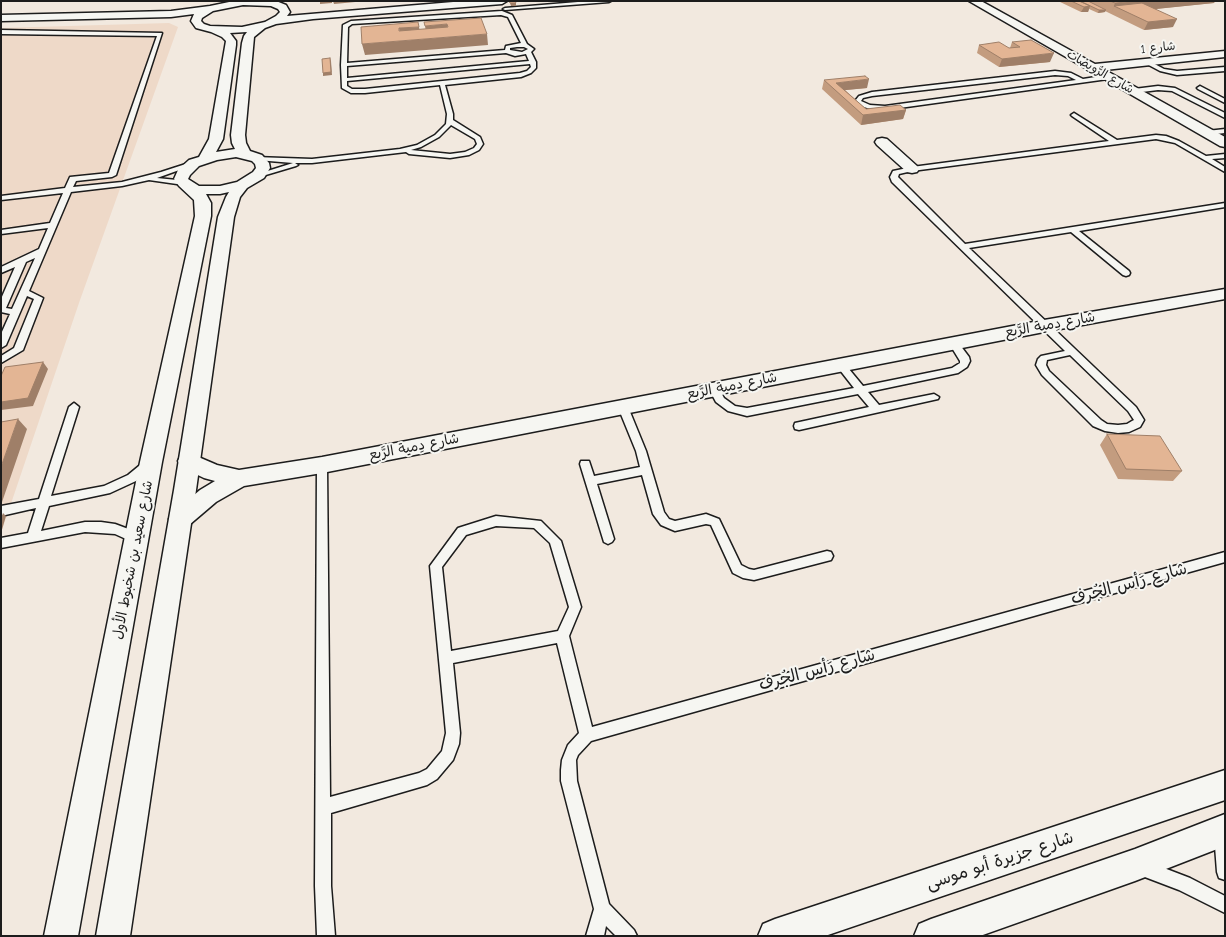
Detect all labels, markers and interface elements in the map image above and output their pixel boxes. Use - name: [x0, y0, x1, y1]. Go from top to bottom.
- street label: شارع 1: [1140, 39, 1176, 57]
- street label: شارع الرُّويضات: [1064, 47, 1136, 97]
- street label: شارع دِمية الرَّبع: [1003, 309, 1097, 341]
- street label: شارع دِمية الرَّبع: [685, 369, 779, 403]
- street label: شارع دِمية الرَّبع: [367, 430, 461, 464]
- street label: شارع سعيد بن شخبوط الأول: [109, 479, 157, 641]
- street label: شارع رَأس الجُرف: [1069, 559, 1189, 609]
- street label: شارع رَأس الجُرف: [757, 645, 877, 695]
- street label: شارع جزيرة أبو موسى: [924, 828, 1076, 894]

